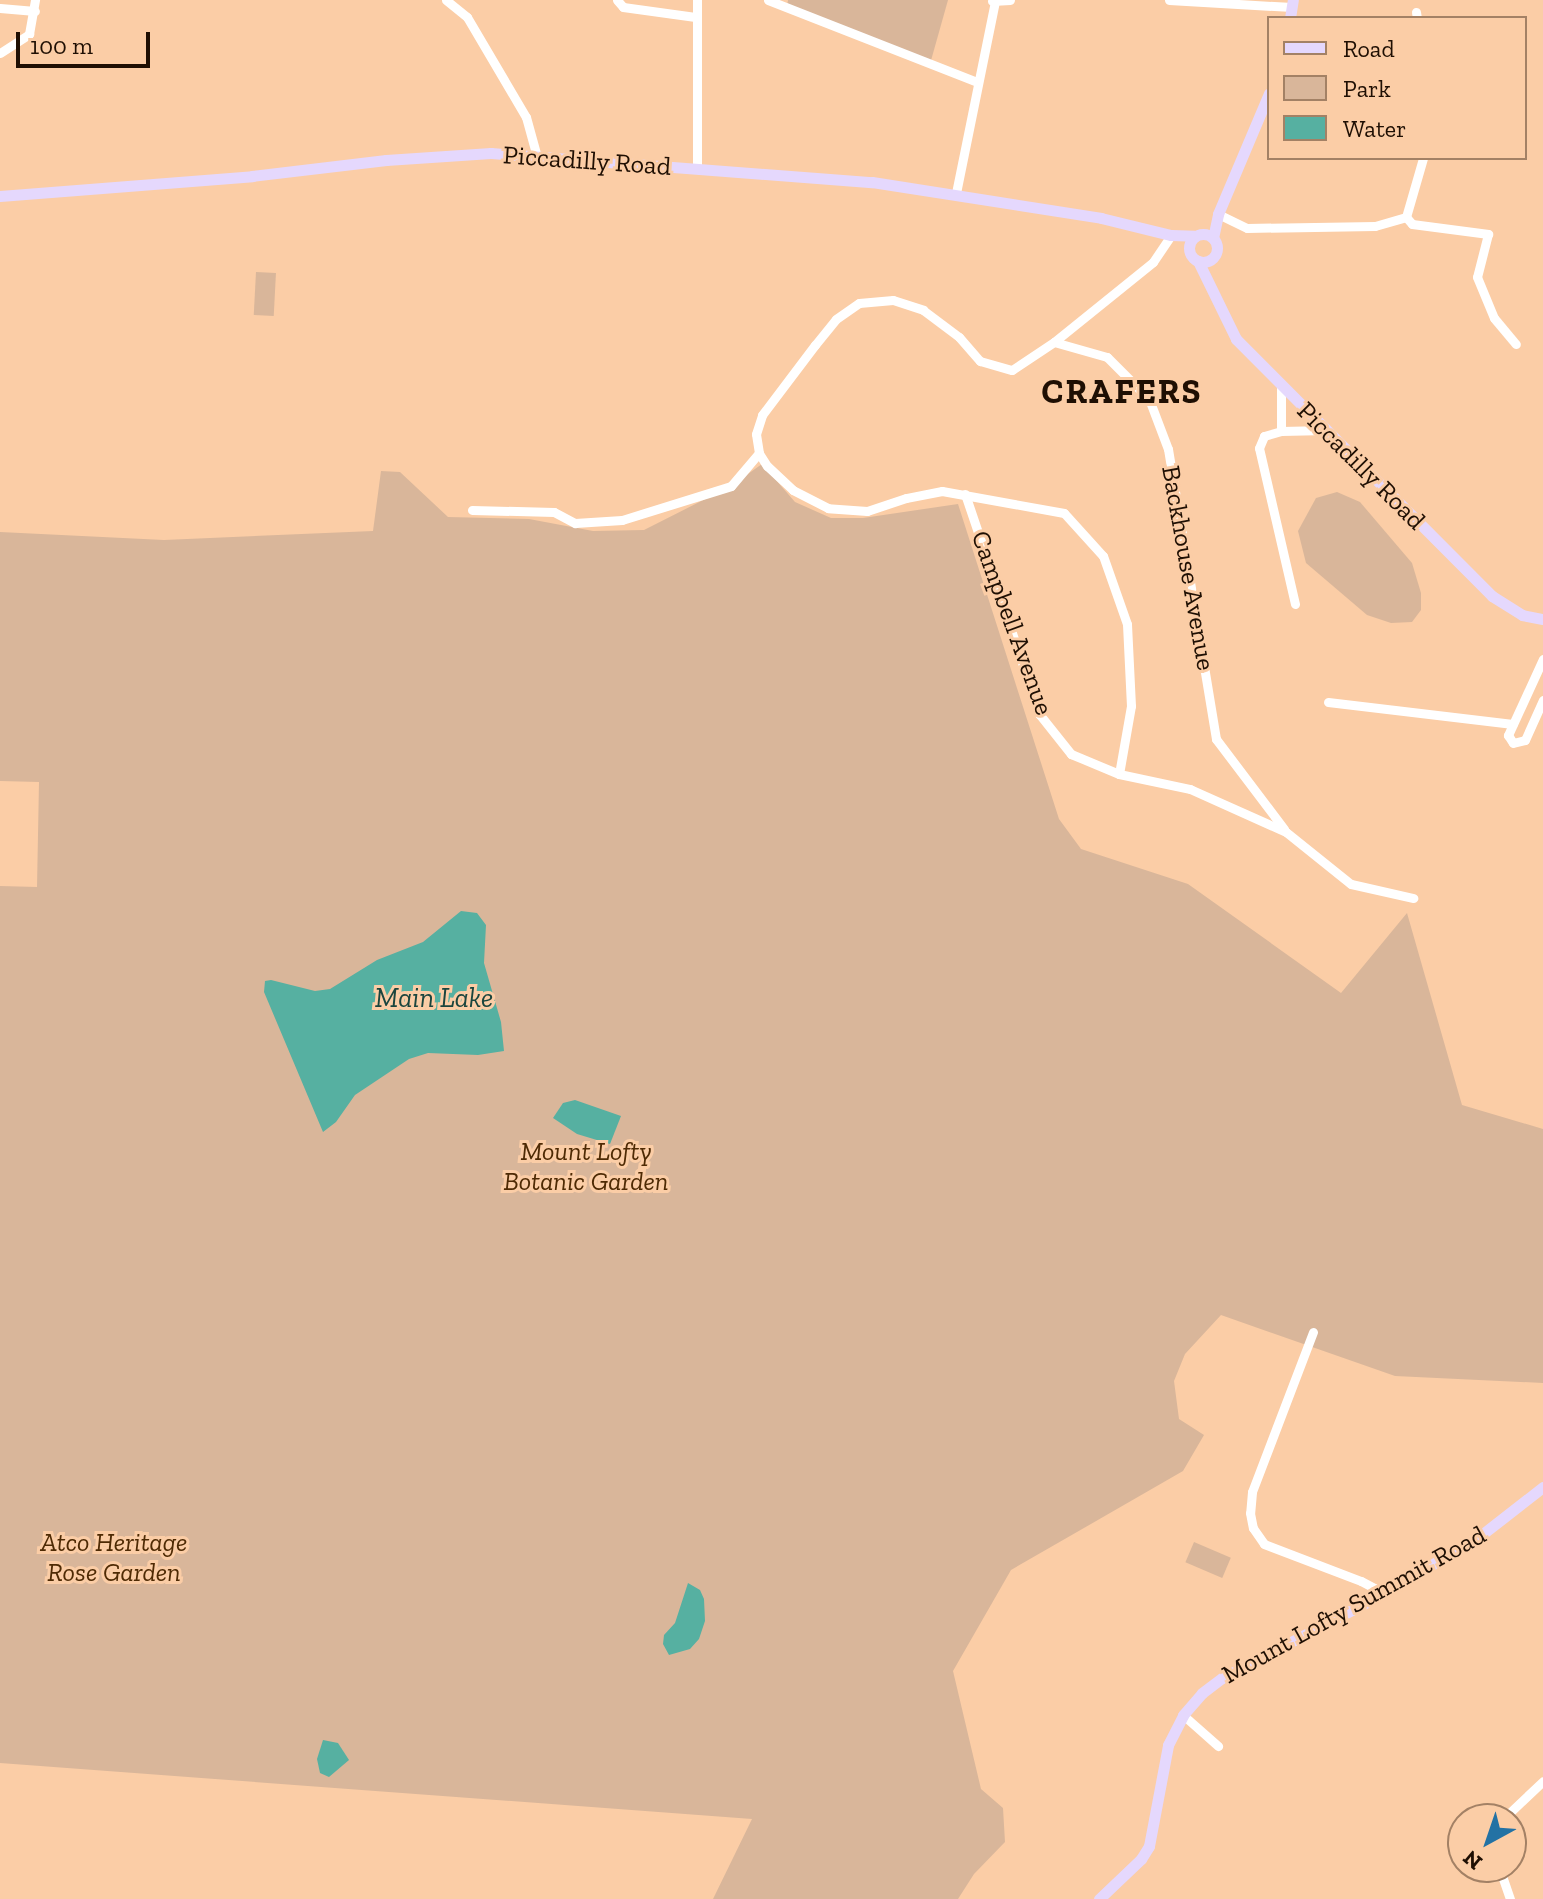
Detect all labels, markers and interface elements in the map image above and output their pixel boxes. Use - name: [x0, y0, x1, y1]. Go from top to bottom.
- scale bar: [20, 16, 154, 66]
- legend: [1267, 16, 1527, 160]
- text: 100 m: [30, 31, 93, 60]
- text: Road: [1343, 34, 1395, 63]
- text: Park: [1343, 74, 1391, 103]
- text: Water: [1343, 114, 1406, 143]
- street label: Piccadilly Road: [502, 140, 672, 182]
- district label: CRAFERS: [1041, 372, 1203, 412]
- street label: Piccadilly Road: [1290, 395, 1432, 537]
- street label: Backhouse Avenue: [1155, 463, 1221, 673]
- street label: Campbell Avenue: [964, 526, 1060, 720]
- water label: Main Lake: [375, 981, 493, 1015]
- park label: Mount Lofty Botanic Garden: [504, 1136, 668, 1198]
- street label: Mount Lofty Summit Road: [1216, 1519, 1492, 1691]
- park label: Atco Heritage Rose Garden: [41, 1527, 187, 1588]
- north arrow: [1447, 1803, 1527, 1883]
- text: N: [1457, 1845, 1488, 1876]

